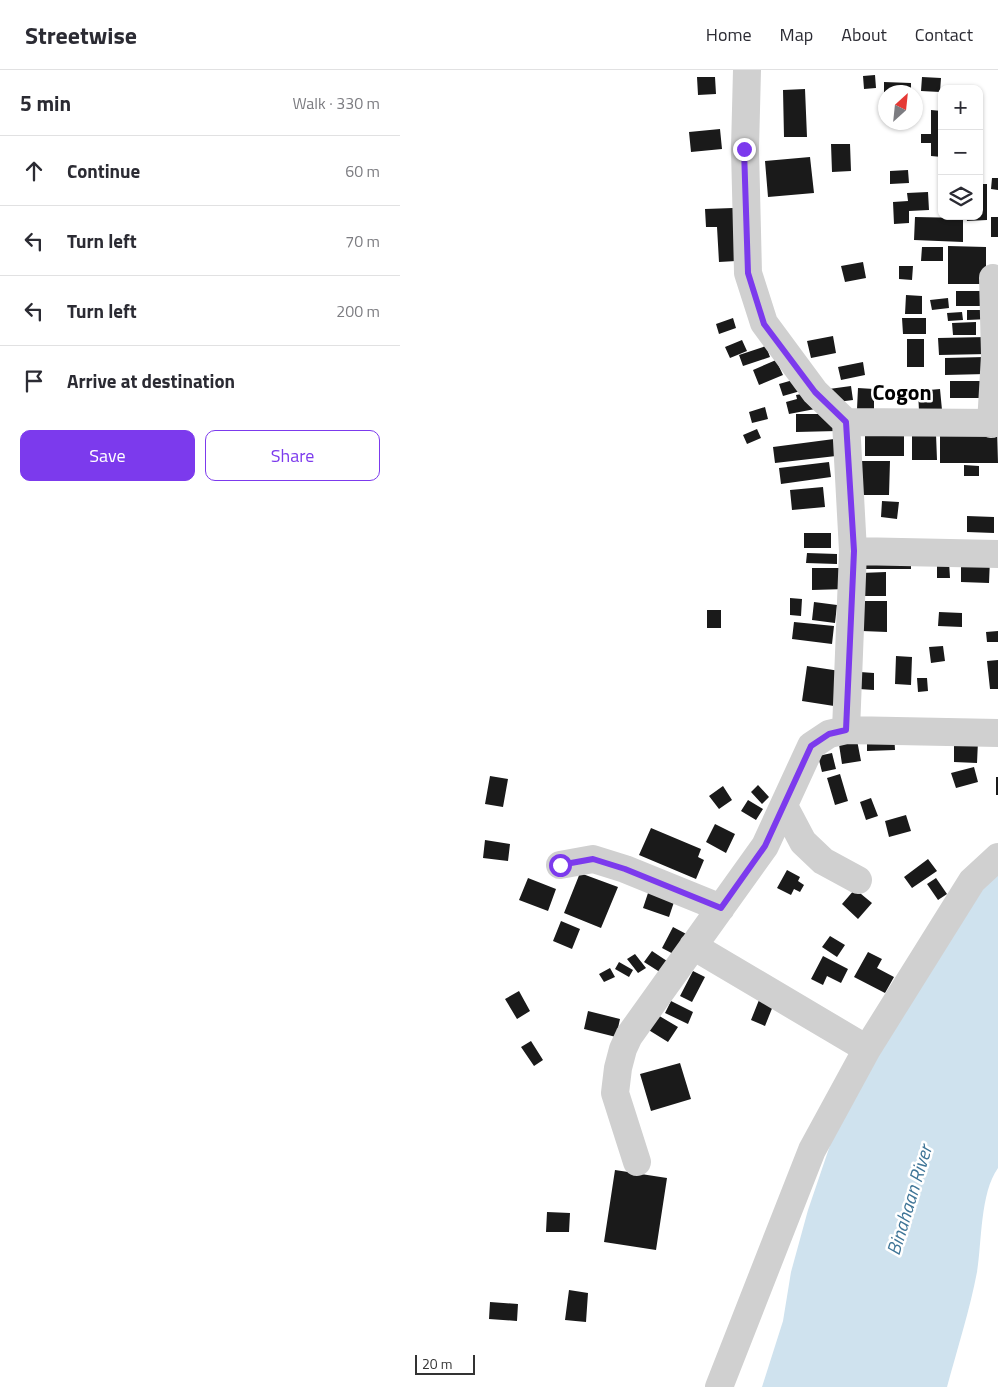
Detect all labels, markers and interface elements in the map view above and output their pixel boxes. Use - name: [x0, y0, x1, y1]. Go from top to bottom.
- text: Streetwise: [25, 17, 137, 53]
- text: Home: [706, 21, 752, 48]
- text: Map: [780, 21, 813, 48]
- text: About: [841, 21, 887, 48]
- text: Contact: [915, 21, 973, 48]
- north arrow: [878, 85, 923, 130]
- map controls: [938, 85, 983, 220]
- button: +: [938, 85, 983, 130]
- text: 5 min: [20, 87, 71, 119]
- text: Walk · 330 m: [292, 91, 380, 115]
- button: −: [938, 130, 983, 175]
- route end: [733, 138, 756, 161]
- text: Continue: [67, 156, 140, 185]
- icon: ahead: [20, 157, 48, 185]
- text: 60 m: [345, 159, 380, 183]
- button: layers: [938, 175, 983, 220]
- text: Turn left: [67, 226, 137, 255]
- icon: left: [20, 227, 48, 255]
- text: 70 m: [345, 229, 380, 253]
- text: Turn left: [67, 296, 137, 325]
- icon: left: [20, 297, 48, 325]
- text: 200 m: [336, 299, 380, 323]
- text: Arrive at destination: [67, 366, 235, 395]
- icon: arrive: [20, 367, 48, 395]
- district label: Cogon: [872, 375, 932, 409]
- button: Save: [20, 430, 195, 481]
- button: Share: [205, 430, 380, 481]
- route start: [549, 854, 572, 877]
- water label: Binahaan River: [878, 1139, 940, 1258]
- scale bar: [415, 1352, 475, 1375]
- text: 20 m: [422, 1353, 452, 1374]

